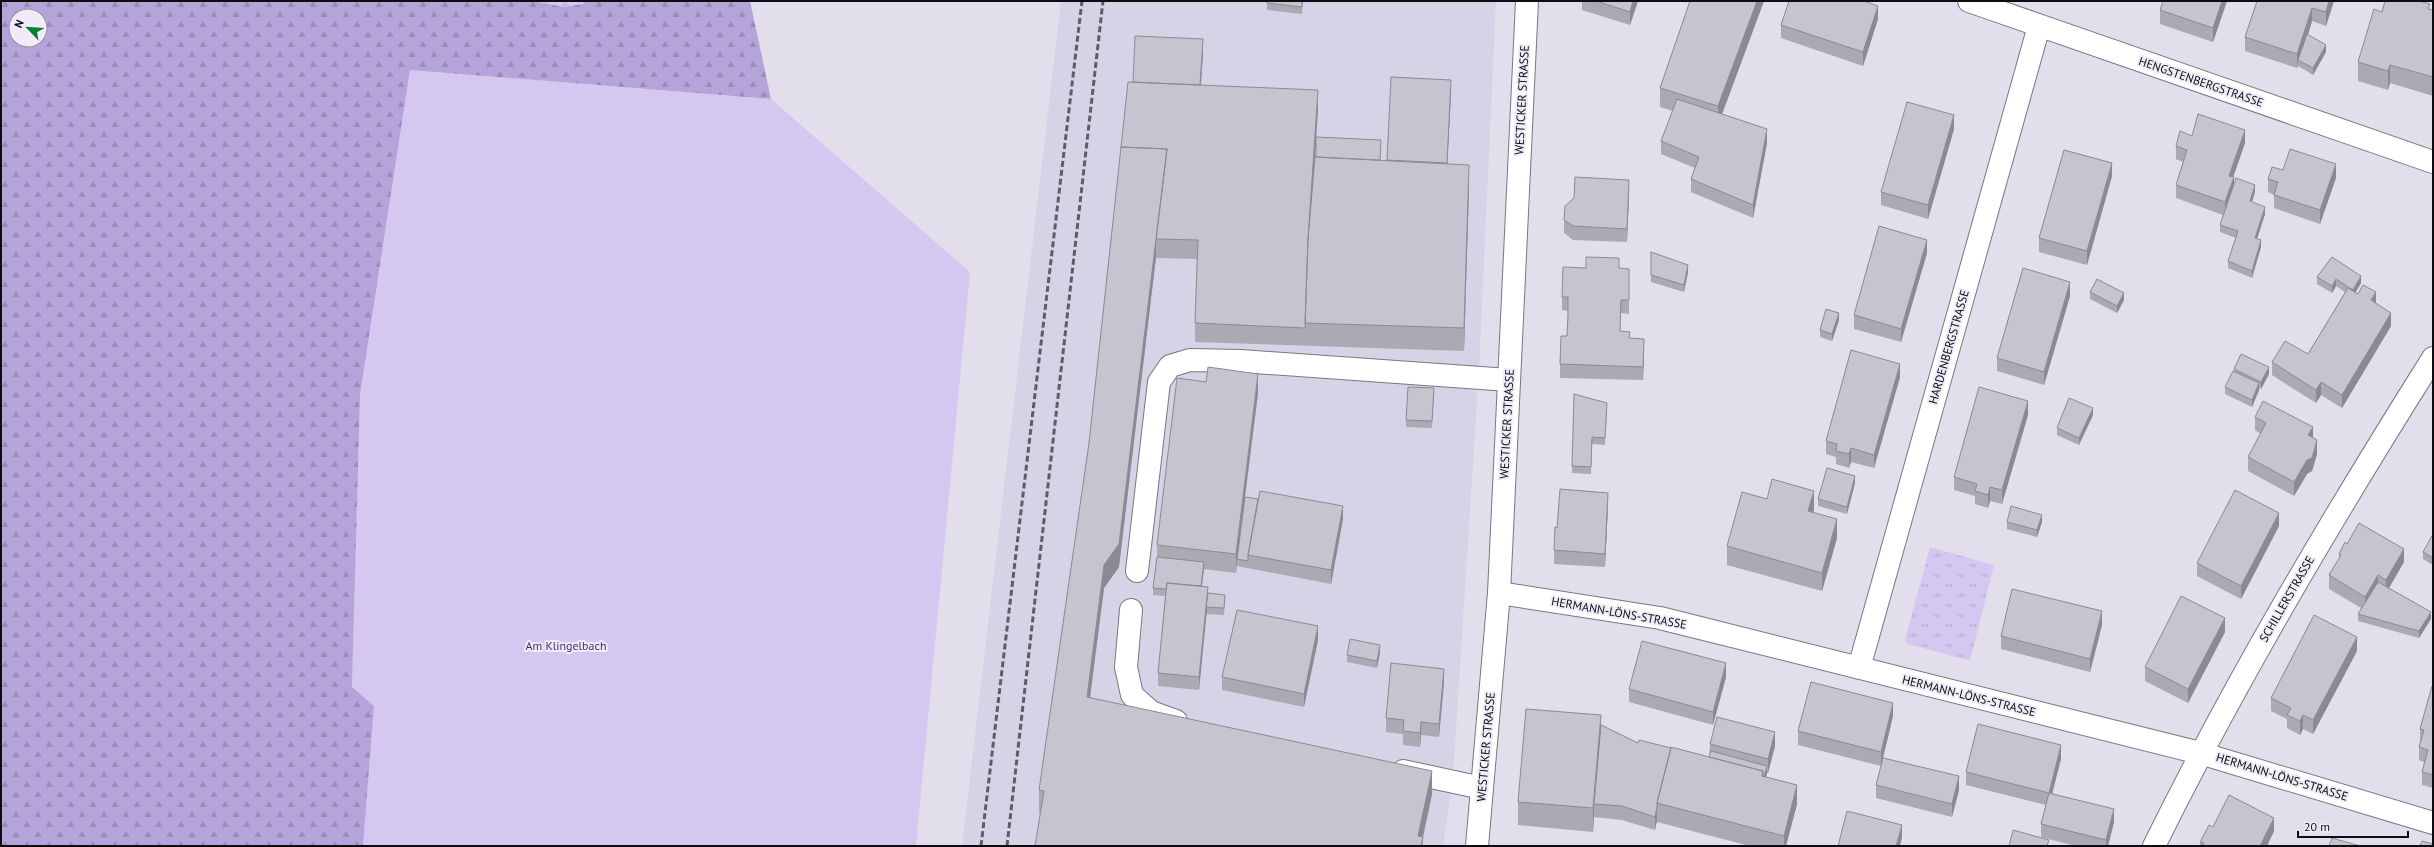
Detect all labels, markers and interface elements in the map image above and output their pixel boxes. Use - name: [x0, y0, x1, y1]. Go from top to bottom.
- north arrow: [8, 8, 48, 48]
- text: N: [11, 18, 27, 30]
- street label: WESTICKER STRASSE: [1511, 45, 1532, 155]
- street label: HENGSTENBERGSTRASSE: [2137, 53, 2265, 110]
- street label: HARDENBERGSTRASSE: [1925, 288, 1972, 406]
- street label: WESTICKER STRASSE: [1496, 369, 1517, 479]
- street label: SCHILLERSTRASSE: [2256, 553, 2317, 644]
- street label: HERMANN-LÖNS-STRASSE: [1550, 593, 1688, 632]
- park label: Am Klingelbach: [525, 638, 607, 653]
- street label: HERMANN-LÖNS-STRASSE: [1901, 672, 2037, 719]
- street label: WESTICKER STRASSE: [1473, 692, 1498, 802]
- street label: HERMANN-LÖNS-STRASSE: [2214, 749, 2350, 804]
- scale bar: [2298, 813, 2408, 839]
- text: 20 m: [2304, 819, 2330, 834]

